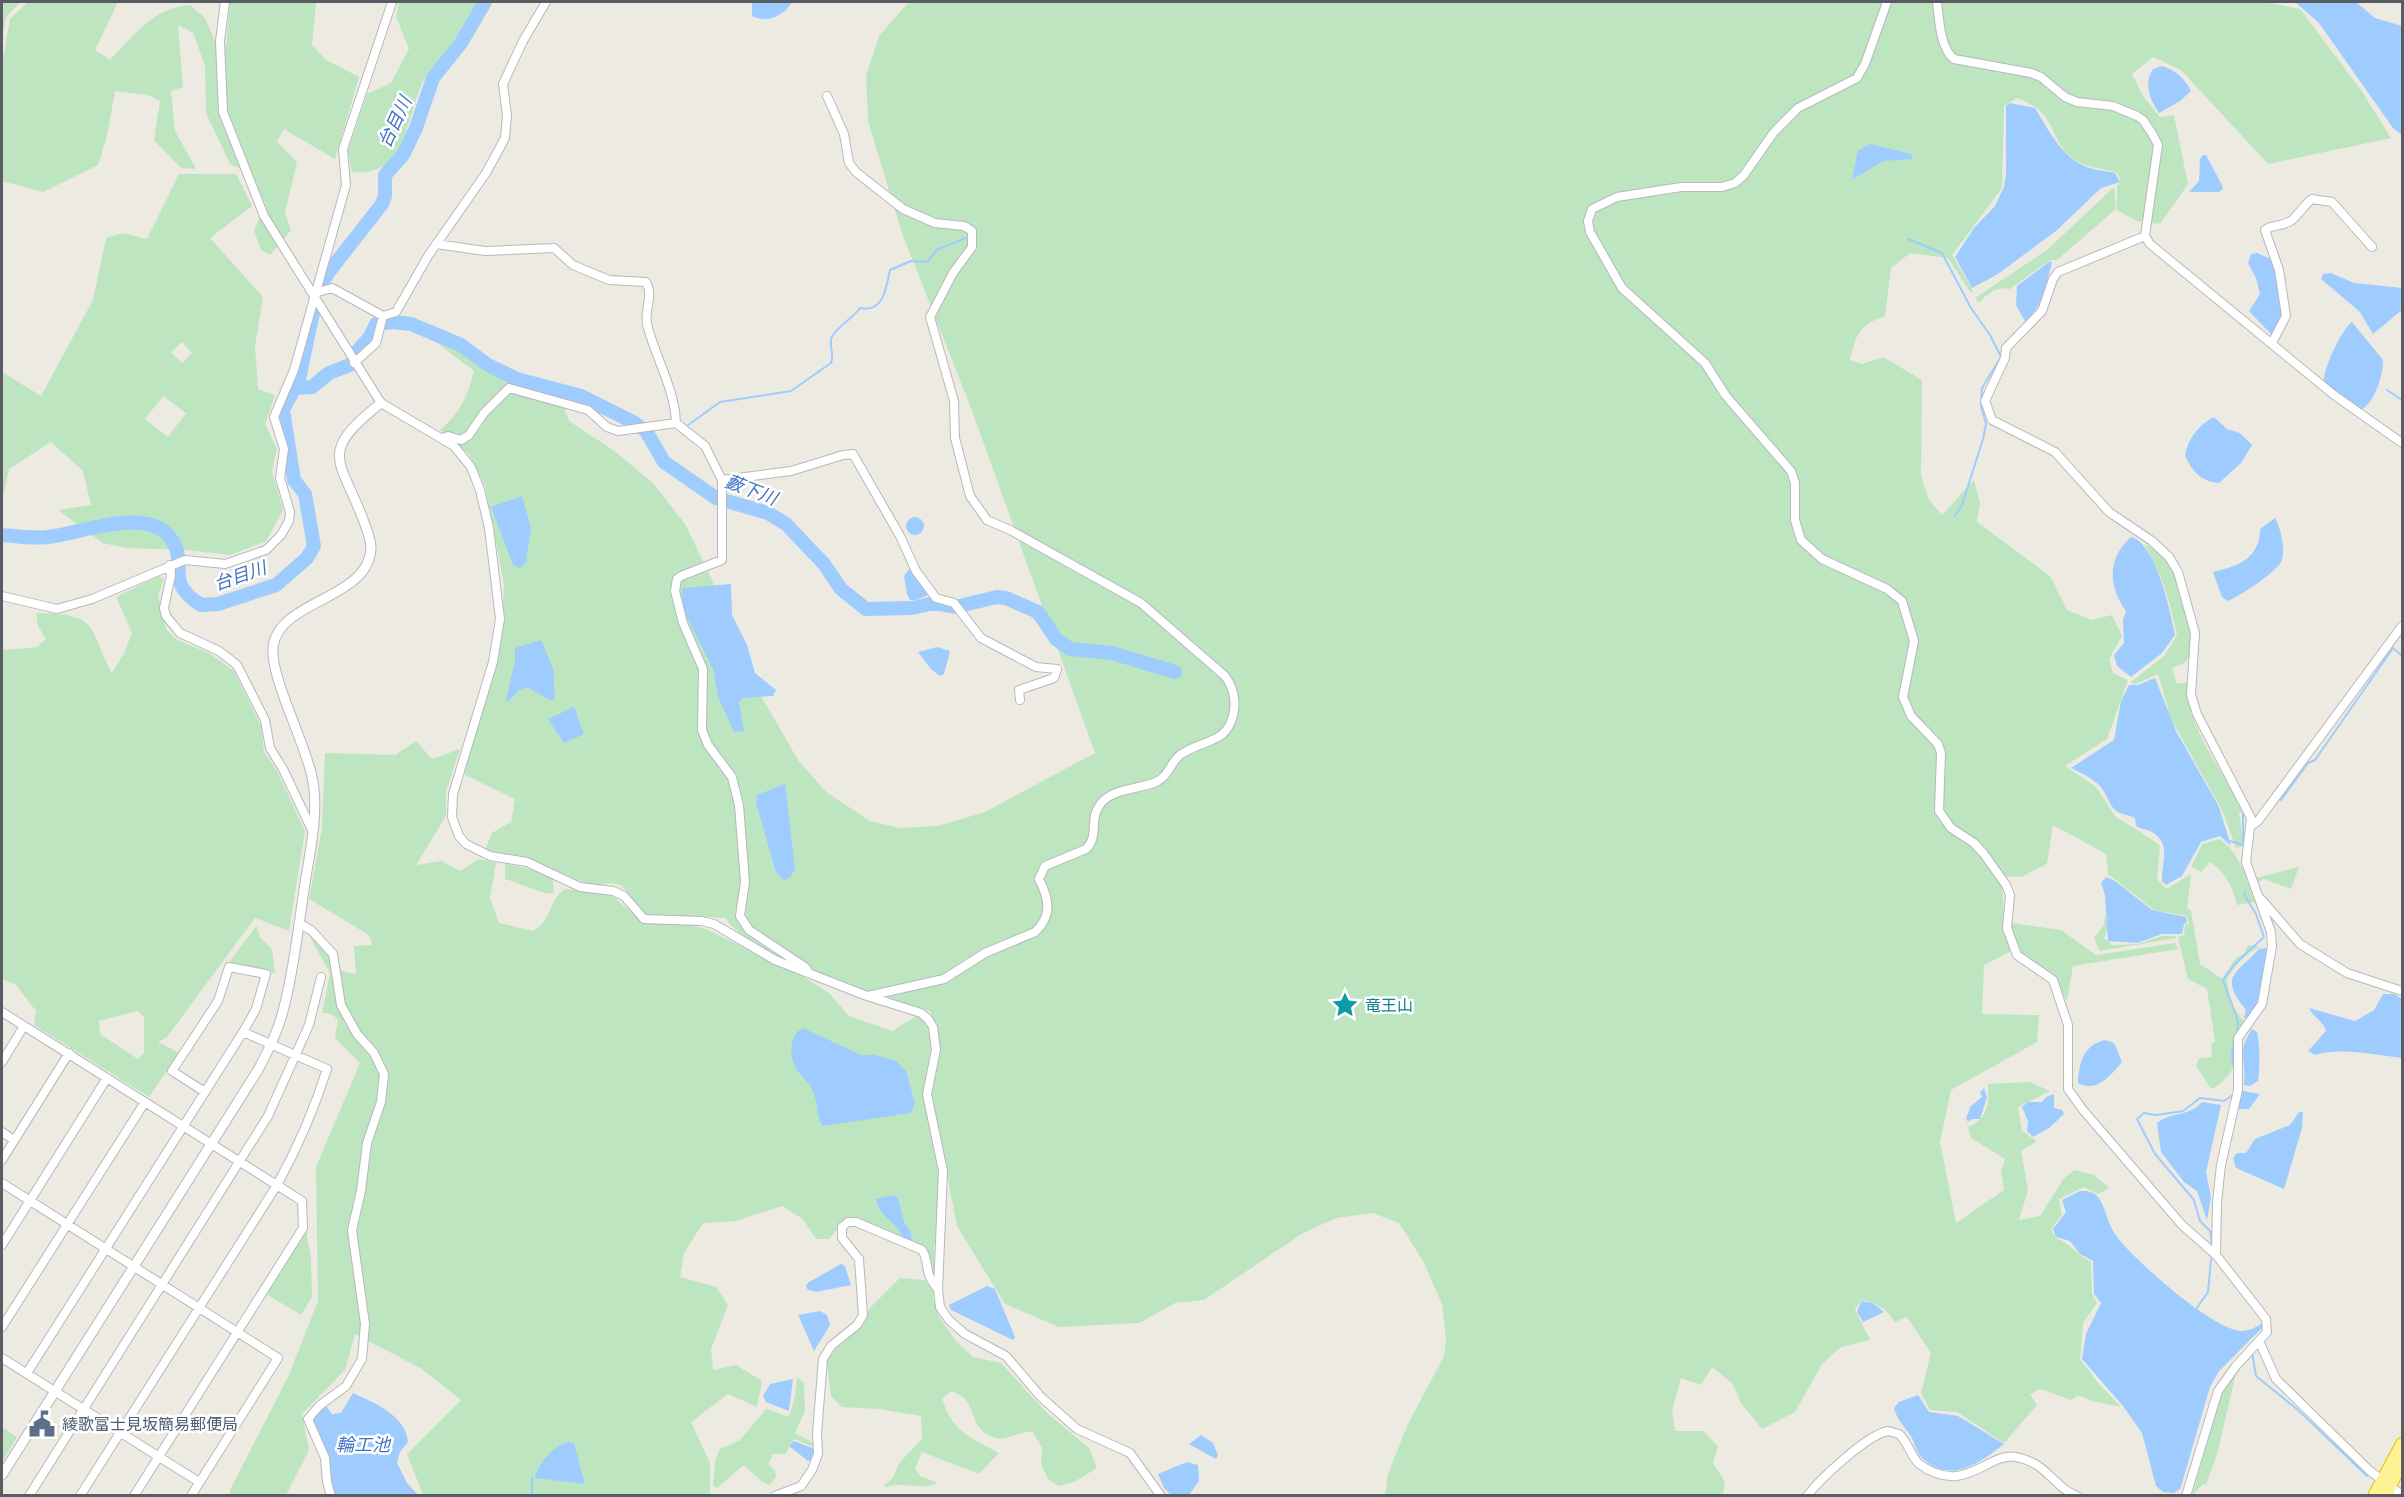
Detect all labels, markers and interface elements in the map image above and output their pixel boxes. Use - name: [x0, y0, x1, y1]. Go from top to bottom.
- water label: 台目川: [374, 91, 416, 151]
- water label: 藪下川: [722, 470, 782, 510]
- water label: 台目川: [211, 556, 271, 594]
- place icon: 竜王山: [1330, 990, 1360, 1020]
- place label: 竜王山: [1365, 996, 1413, 1015]
- public building icon: 綾歌富士見坂簡易郵便局: [27, 1409, 57, 1439]
- place label: 綾歌富士見坂簡易郵便局: [62, 1415, 238, 1434]
- water label: 輪工池: [336, 1434, 392, 1455]

